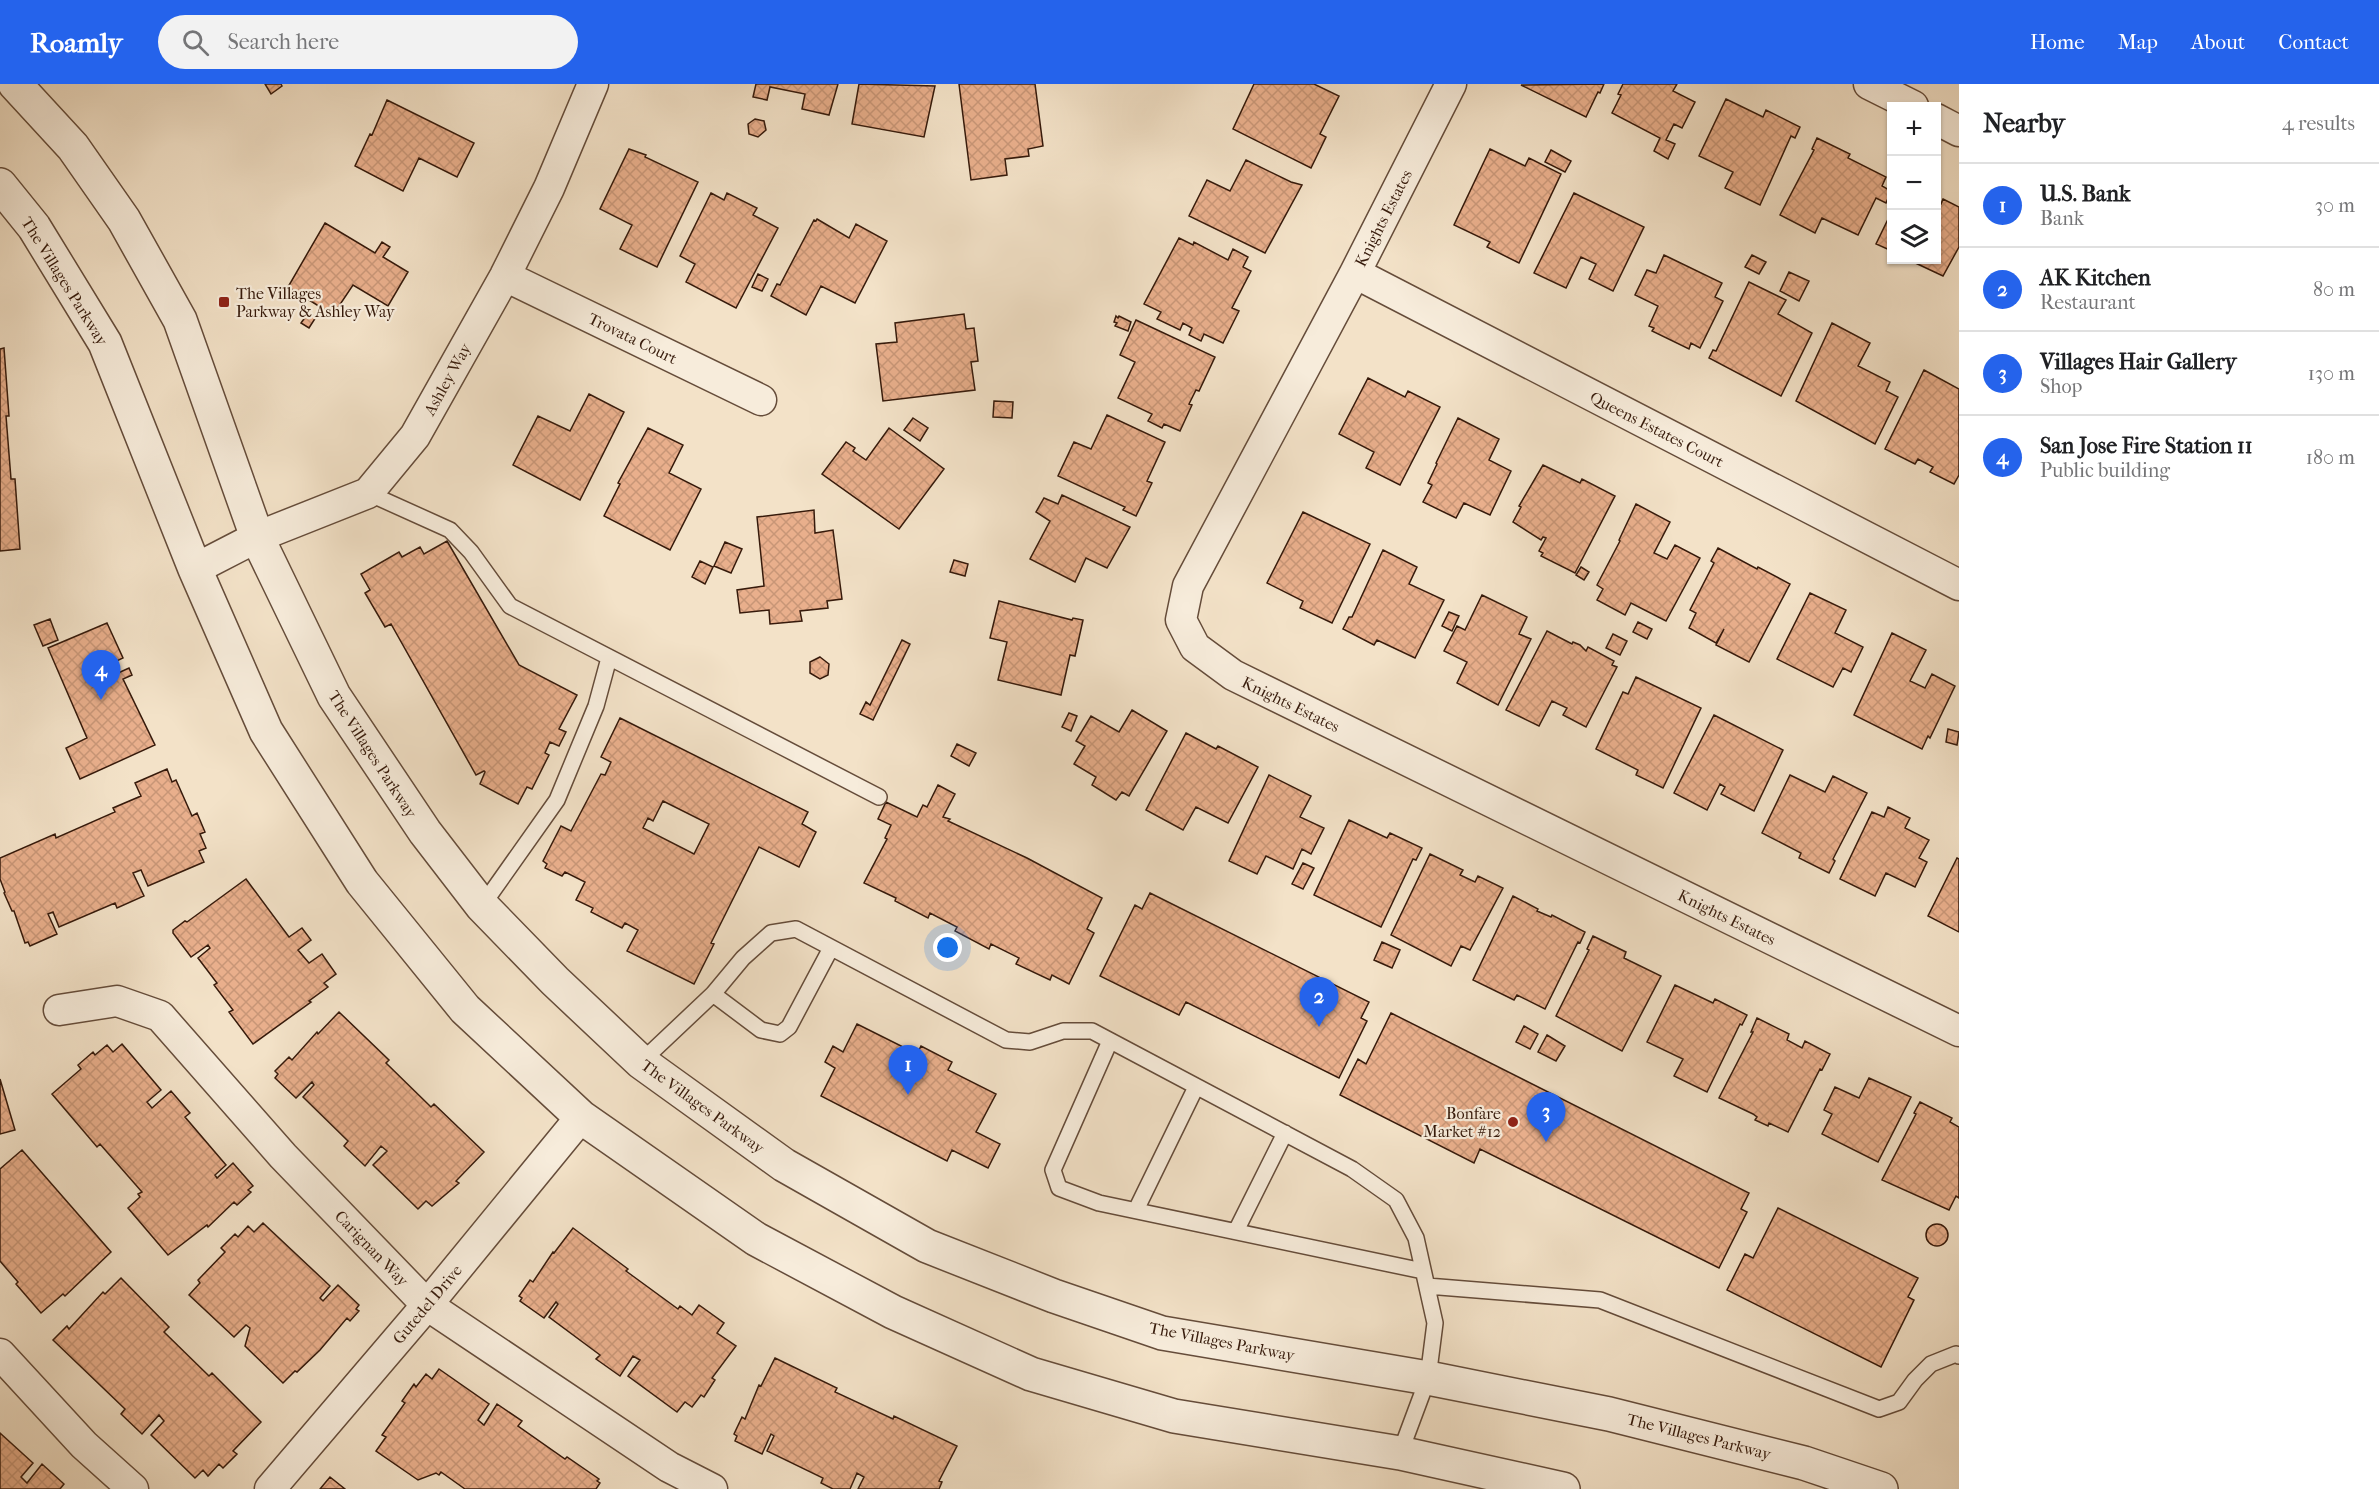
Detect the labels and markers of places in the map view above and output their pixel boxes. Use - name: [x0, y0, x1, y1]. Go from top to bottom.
- place label: The Villages Parkway & Ashley Way: [236, 284, 395, 321]
- marker: The Villages Parkway & Ashley Way: [217, 295, 231, 309]
- pin: 4: [82, 650, 120, 700]
- pin: 2: [1300, 978, 1338, 1027]
- pin: 1: [888, 1046, 928, 1095]
- pin: 3: [1526, 1092, 1566, 1142]
- place label: Bonfare Market #12: [1423, 1104, 1501, 1141]
- marker: Bonfare Market #12: [1506, 1115, 1520, 1129]

